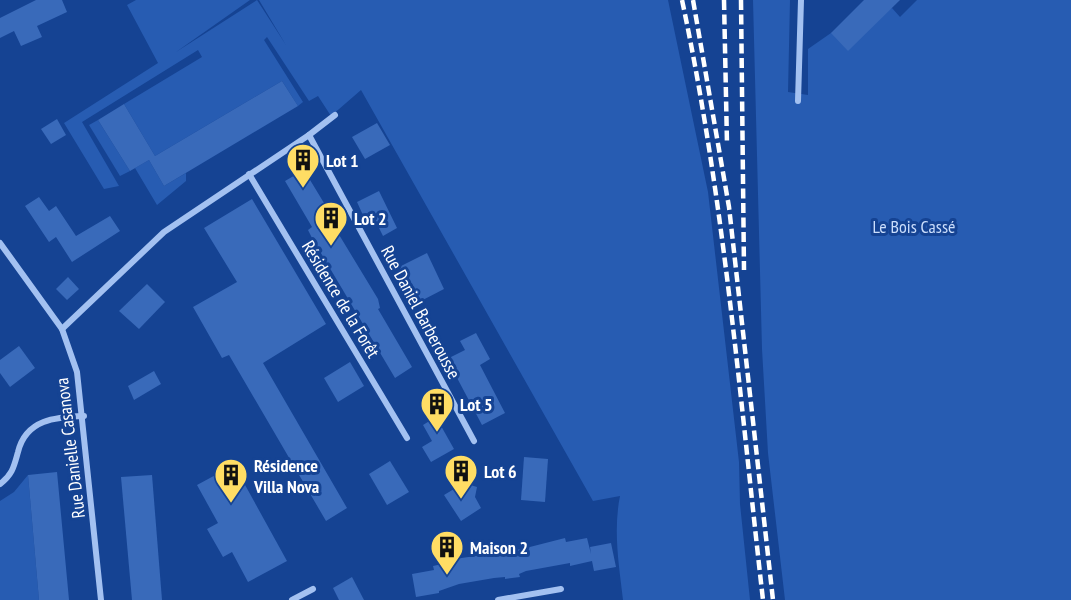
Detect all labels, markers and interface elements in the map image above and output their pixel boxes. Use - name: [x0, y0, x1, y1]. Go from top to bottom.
- building icon: Lot 1: [285, 142, 321, 189]
- place label: Lot 1: [326, 149, 359, 172]
- building icon: Lot 2: [313, 200, 349, 247]
- place label: Lot 2: [354, 207, 387, 230]
- park label: Le Bois Cassé: [873, 215, 955, 238]
- street label: Résidence de la Forêt: [297, 236, 385, 362]
- street label: Rue Daniel Barberousse: [376, 241, 466, 383]
- street label: Rue Danielle Casanova: [50, 376, 90, 520]
- building icon: Lot 5: [419, 386, 455, 433]
- place label: Lot 5: [460, 393, 493, 416]
- building icon: Lot 6: [443, 453, 479, 500]
- place label: Résidence Villa Nova: [253, 454, 319, 498]
- building icon: Résidence Villa Nova: [213, 457, 249, 504]
- place label: Lot 6: [484, 460, 517, 483]
- building icon: Maison 2: [429, 529, 465, 576]
- place label: Maison 2: [470, 536, 528, 559]

